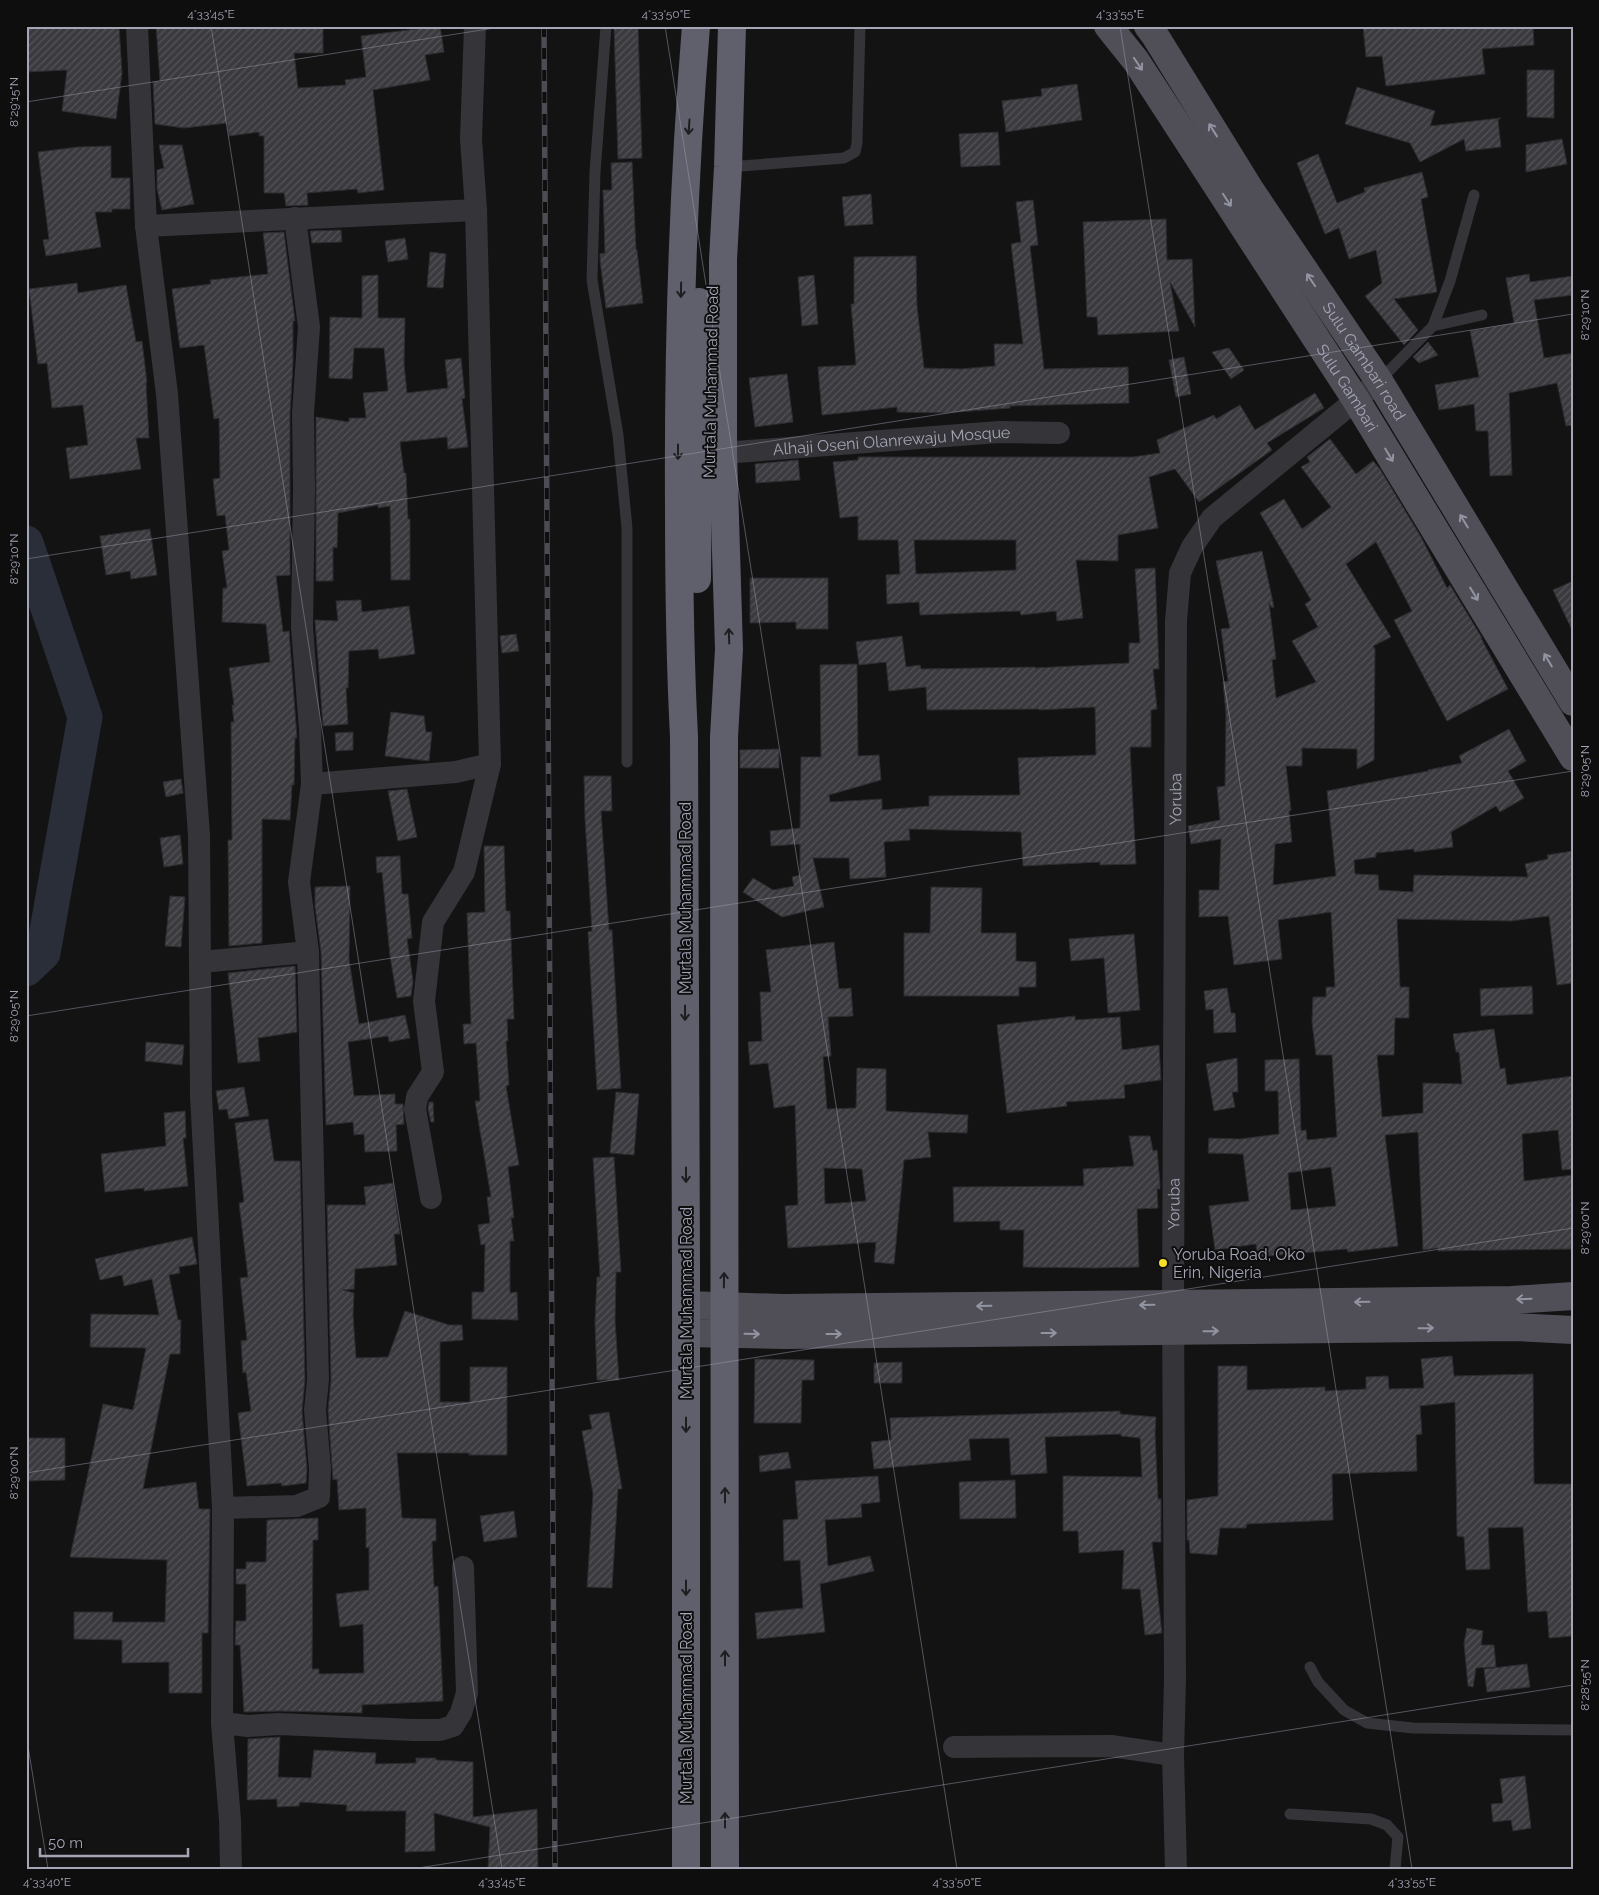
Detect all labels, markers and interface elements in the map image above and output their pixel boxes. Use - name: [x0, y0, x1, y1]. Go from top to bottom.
- text: 4°33'45"E: [187, 7, 235, 21]
- text: 4°33'50"E: [642, 7, 690, 21]
- text: 4°33'55"E: [1096, 7, 1144, 21]
- one-way arrow: [1133, 57, 1143, 71]
- text: 8°29'15"N: [7, 77, 21, 127]
- one-way arrow: [684, 119, 693, 135]
- one-way arrow: [1207, 123, 1217, 137]
- one-way arrow: [1222, 193, 1232, 207]
- one-way arrow: [1306, 274, 1316, 288]
- one-way arrow: [676, 281, 686, 297]
- street label: Murtala Muhammad Road: [700, 286, 722, 478]
- text: 8°29'10"N: [1578, 290, 1592, 340]
- street label: Sulu Gambari road: [1319, 298, 1409, 424]
- street label: Sulu Gambari: [1312, 340, 1382, 434]
- street label: Alhaji Oseni Olanrewaju Mosque: [772, 422, 1010, 459]
- one-way arrow: [673, 444, 683, 460]
- one-way arrow: [1385, 448, 1395, 462]
- one-way arrow: [1458, 514, 1469, 528]
- text: 8°29'10"N: [7, 534, 21, 584]
- one-way arrow: [1469, 587, 1479, 601]
- one-way arrow: [724, 628, 733, 644]
- one-way arrow: [1542, 654, 1552, 668]
- text: 8°29'05"N: [1578, 745, 1592, 797]
- street label: Yoruba: [1166, 773, 1185, 825]
- street label: Murtala Muhammad Road: [676, 802, 695, 994]
- text: 8°29'05"N: [7, 990, 21, 1042]
- one-way arrow: [680, 1004, 690, 1021]
- one-way arrow: [681, 1167, 691, 1183]
- street label: Yoruba: [1164, 1178, 1183, 1230]
- text: 8°29'00"N: [1578, 1201, 1592, 1255]
- street label: Murtala Muhammad Road: [677, 1207, 696, 1399]
- place label: Yoruba Road, Oko Erin, Nigeria: [1173, 1245, 1305, 1282]
- marker: Yoruba Road, Oko Erin, Nigeria: [1157, 1257, 1169, 1269]
- one-way arrow: [719, 1272, 729, 1288]
- one-way arrow: [1516, 1295, 1532, 1304]
- one-way arrow: [1354, 1297, 1370, 1307]
- one-way arrow: [1139, 1300, 1155, 1309]
- one-way arrow: [976, 1301, 992, 1311]
- one-way arrow: [1418, 1323, 1434, 1333]
- one-way arrow: [1203, 1326, 1219, 1336]
- one-way arrow: [1040, 1328, 1057, 1338]
- one-way arrow: [744, 1329, 760, 1339]
- one-way arrow: [826, 1329, 842, 1339]
- one-way arrow: [681, 1417, 691, 1433]
- text: 8°29'00"N: [7, 1446, 21, 1500]
- one-way arrow: [720, 1487, 730, 1504]
- one-way arrow: [681, 1580, 691, 1596]
- street label: Murtala Muhammad Road: [677, 1612, 696, 1804]
- one-way arrow: [720, 1650, 730, 1666]
- text: 8°28'55"N: [1578, 1659, 1592, 1711]
- one-way arrow: [720, 1812, 730, 1828]
- scale bar: [40, 1825, 188, 1857]
- text: 50 m: [48, 1834, 83, 1852]
- text: 4°33'40"E: [23, 1875, 71, 1889]
- text: 4°33'45"E: [478, 1875, 526, 1889]
- text: 4°33'50"E: [933, 1875, 981, 1889]
- text: 4°33'55"E: [1388, 1875, 1436, 1889]

